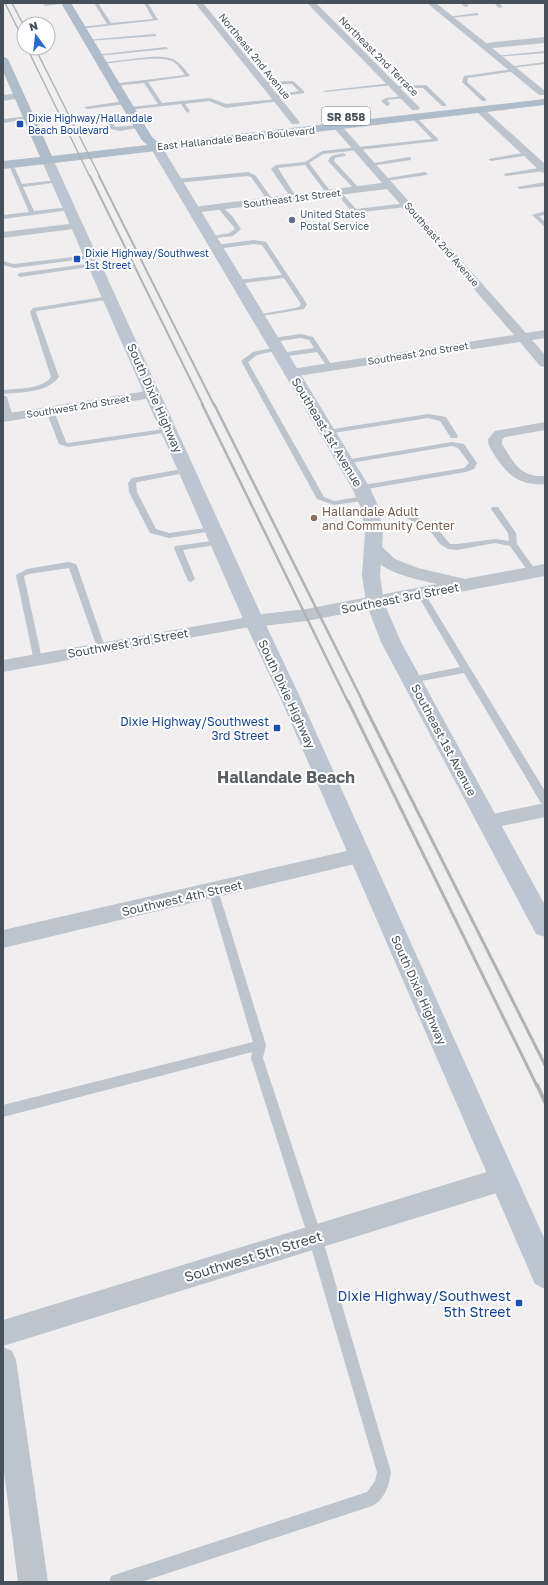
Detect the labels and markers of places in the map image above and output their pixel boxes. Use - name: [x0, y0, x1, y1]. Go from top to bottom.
- place label: Dixie Highway/Hallandale Beach Boulevard: [28, 112, 153, 136]
- marker: Dixie Highway/Hallandale Beach Boulevard: [15, 119, 25, 129]
- place label: United States Postal Service: [300, 208, 369, 232]
- marker: United States Postal Service: [287, 215, 297, 225]
- place label: Dixie Highway/Southwest 1st Street: [85, 247, 209, 271]
- marker: Dixie Highway/Southwest 1st Street: [72, 254, 82, 264]
- place label: Hallandale Adult and Community Center: [322, 504, 455, 533]
- marker: Hallandale Adult and Community Center: [309, 513, 319, 523]
- place label: Dixie Highway/Southwest 3rd Street: [120, 714, 269, 743]
- marker: Dixie Highway/Southwest 3rd Street: [272, 723, 282, 733]
- place label: Dixie Highway/Southwest 5th Street: [337, 1287, 511, 1320]
- marker: Dixie Highway/Southwest 5th Street: [514, 1298, 524, 1308]

